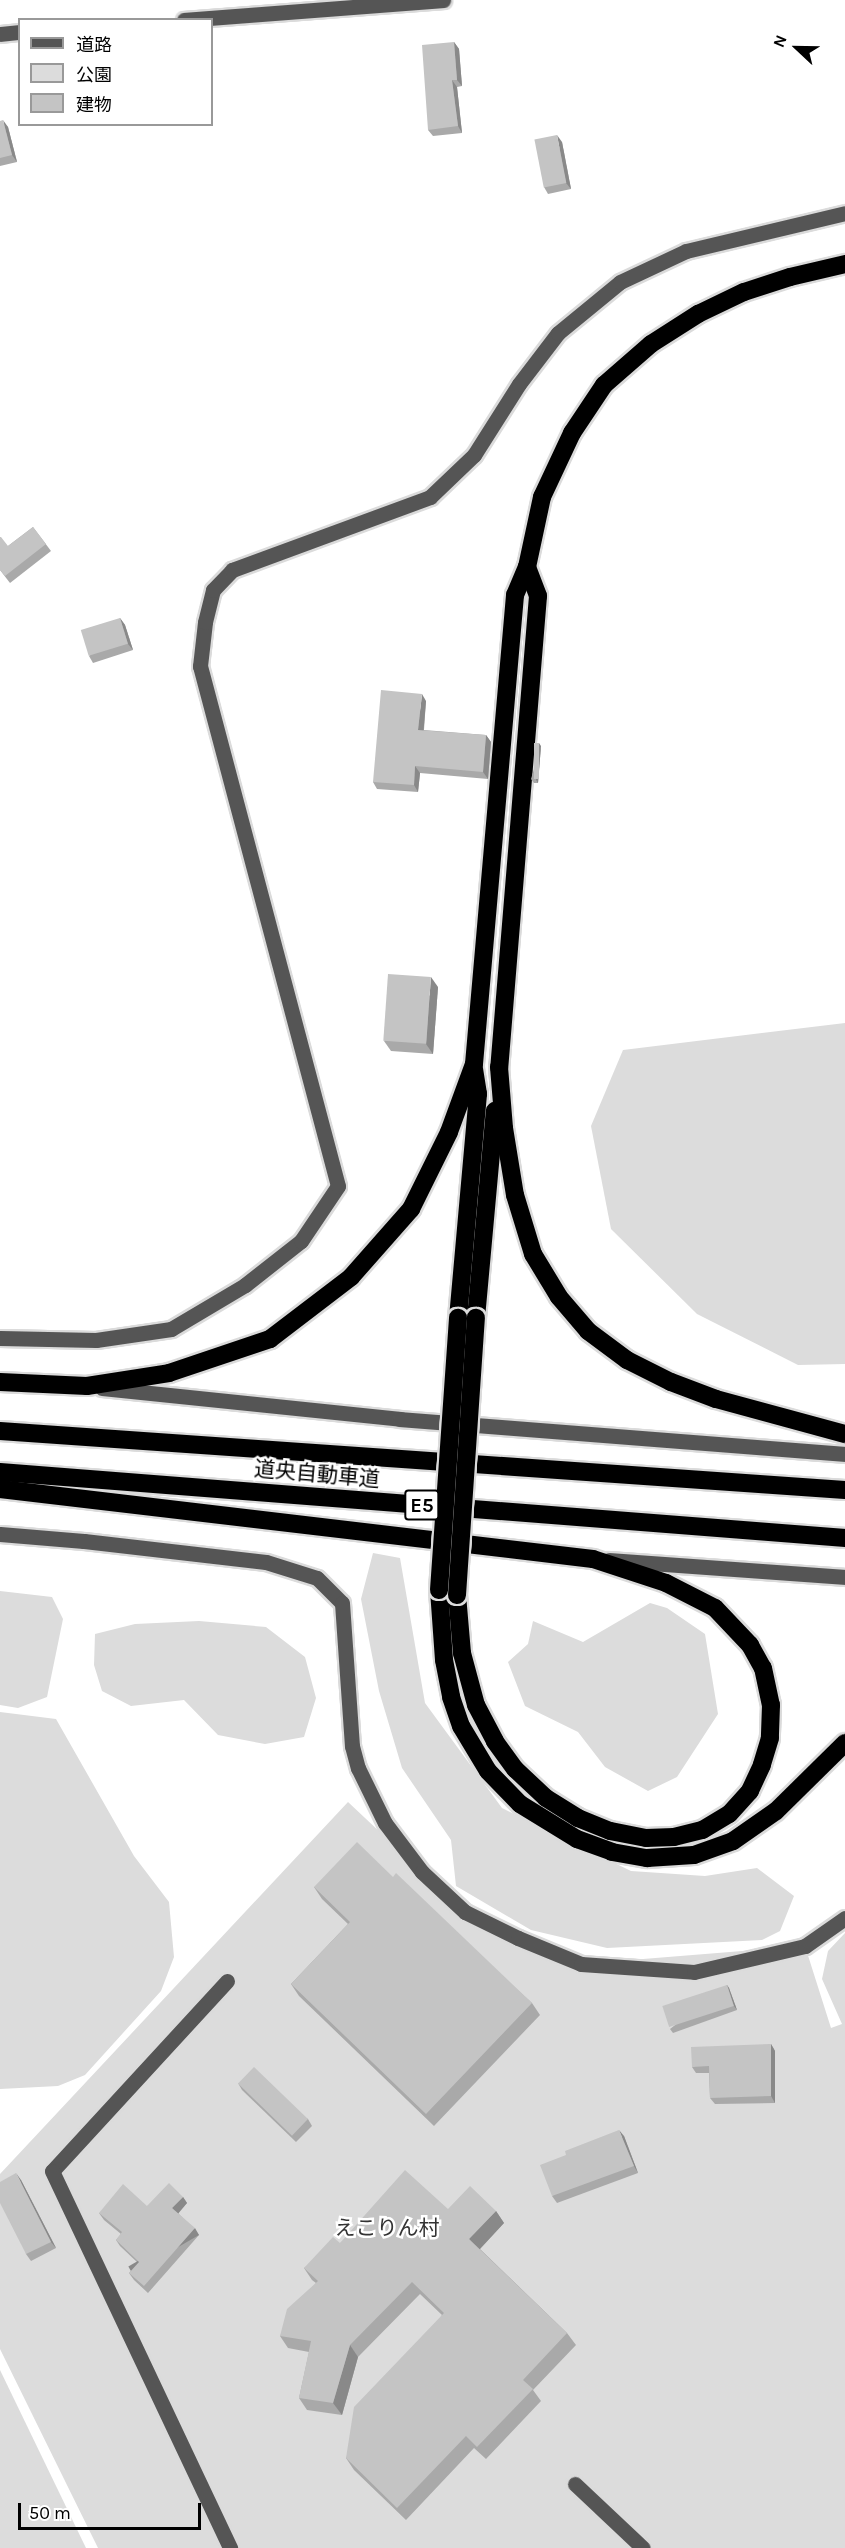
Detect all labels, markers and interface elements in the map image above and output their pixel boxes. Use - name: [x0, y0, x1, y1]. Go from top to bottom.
- legend: [18, 18, 213, 126]
- north arrow: [767, 18, 827, 78]
- text: N: [769, 32, 791, 50]
- text: 道路: [76, 34, 112, 56]
- text: 公園: [76, 64, 112, 86]
- text: 建物: [76, 94, 112, 116]
- street label: 道央自動車道: [253, 1456, 381, 1492]
- road number: E5: [404, 1488, 440, 1522]
- park label: えこりん村: [335, 2215, 439, 2241]
- scale bar: [21, 2491, 204, 2529]
- text: 50 m: [29, 2502, 71, 2524]

